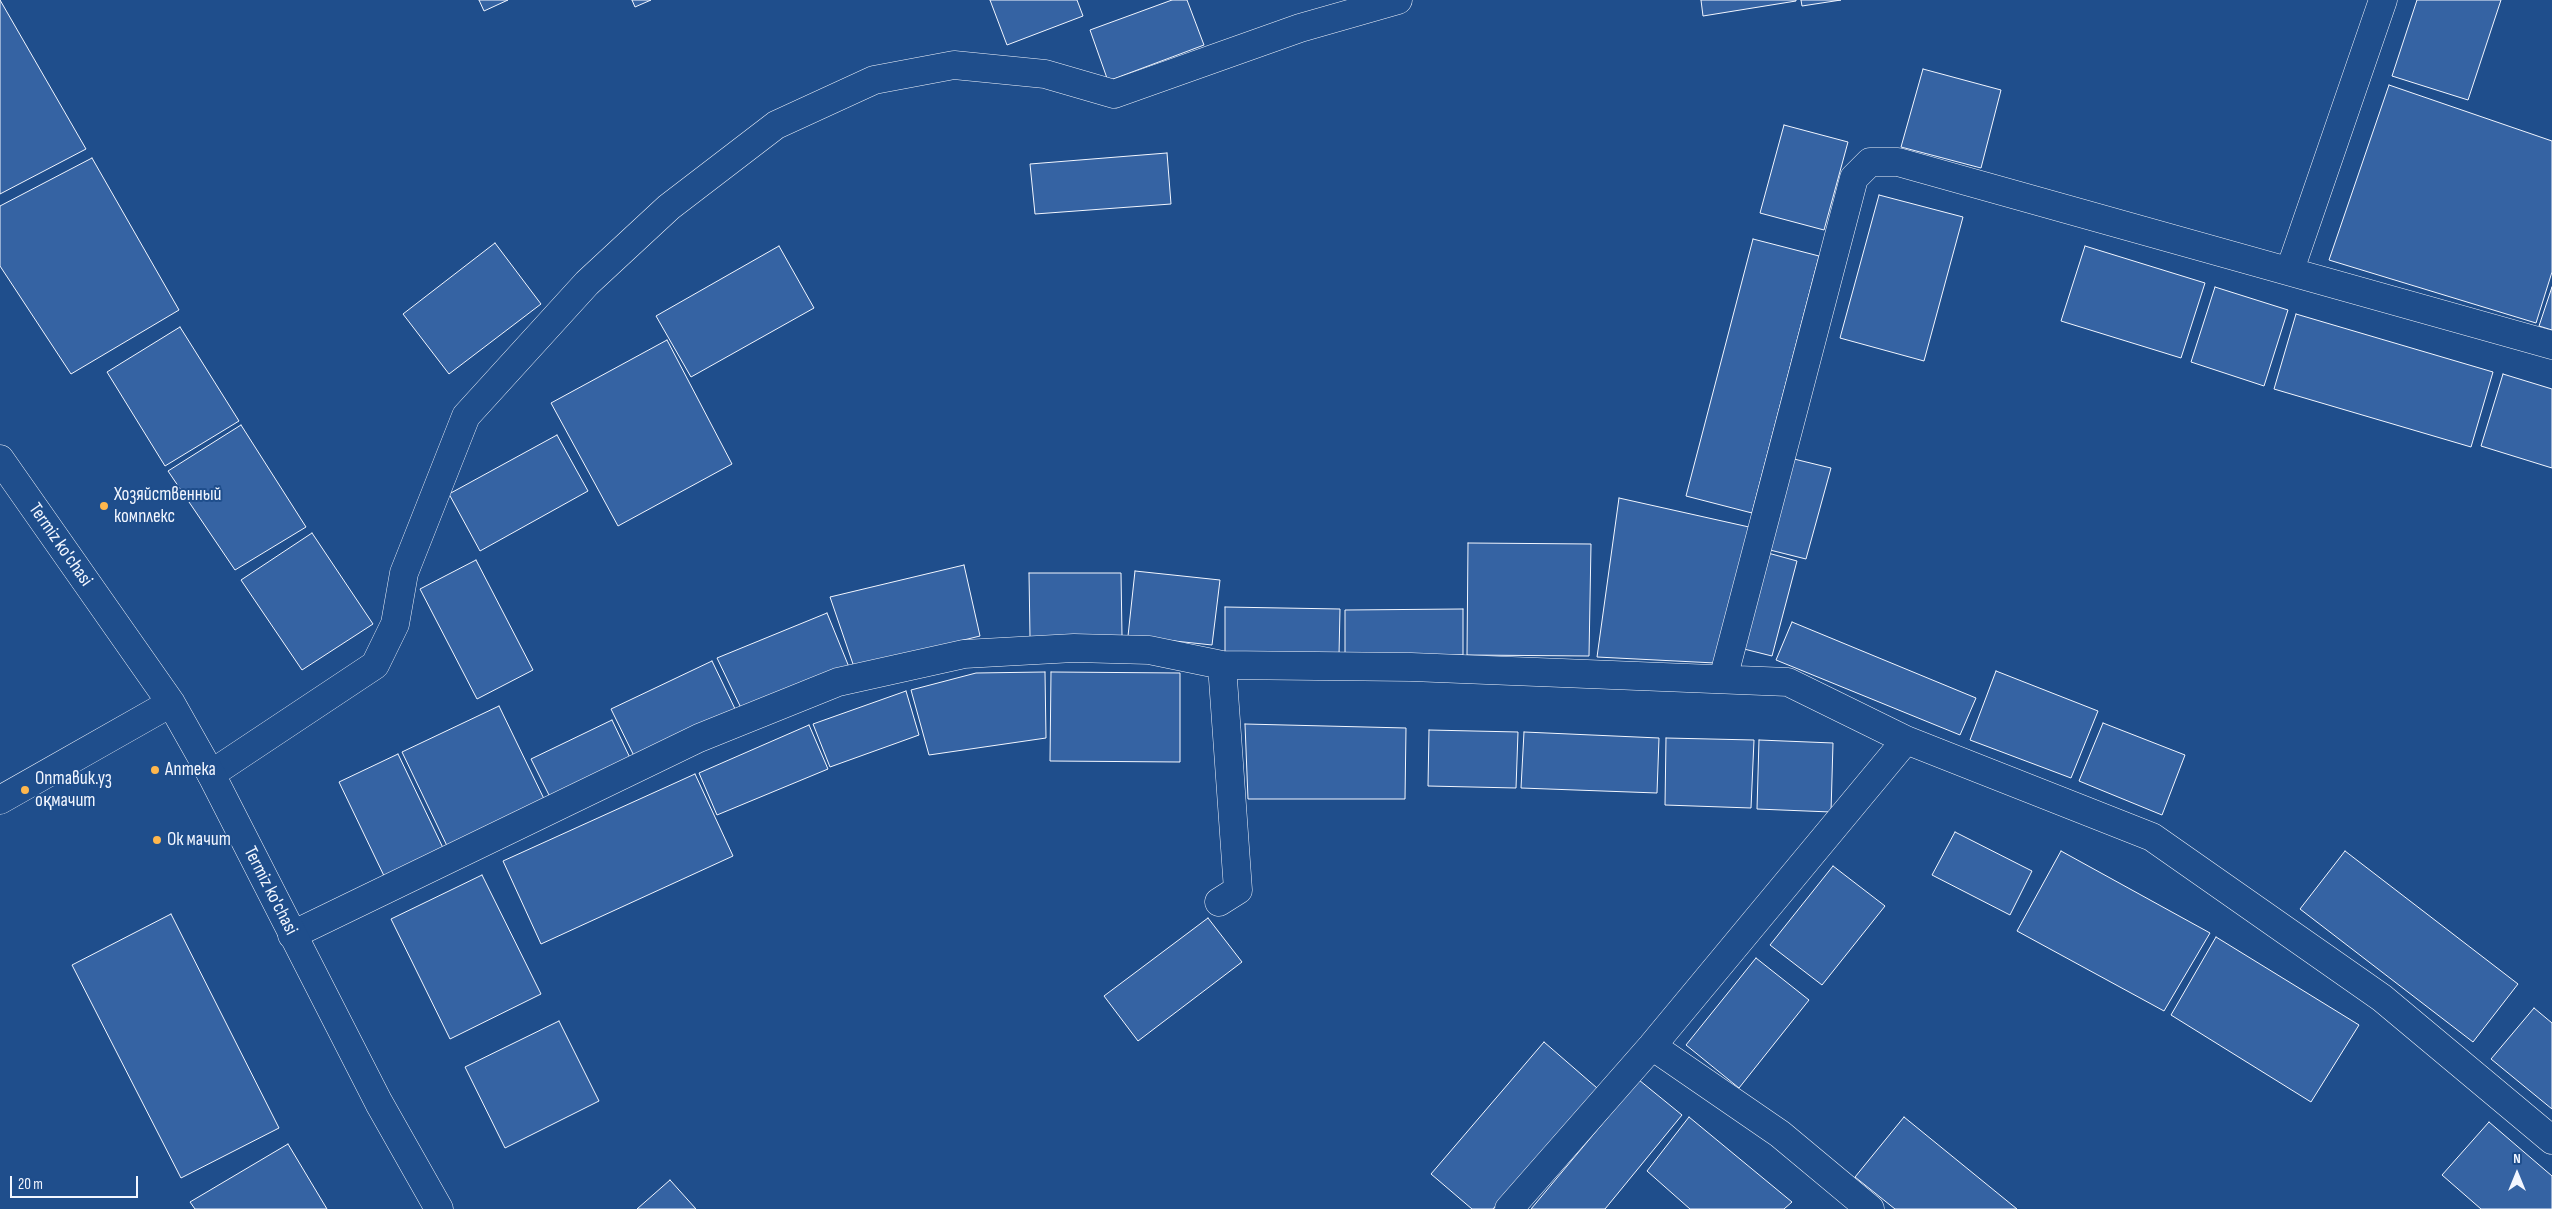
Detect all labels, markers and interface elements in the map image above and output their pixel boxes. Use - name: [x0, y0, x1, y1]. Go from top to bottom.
- place label: Хозяйственный комплекс: [114, 484, 222, 528]
- street label: Termiz ko'chasi: [23, 499, 97, 591]
- marker: Хозяйственный комплекс: [98, 500, 110, 512]
- place label: Аптека: [165, 759, 216, 781]
- marker: Аптека: [149, 764, 161, 776]
- place label: Оптавик.уз оқмачит: [35, 768, 112, 812]
- marker: Оптавик.уз оқмачит: [19, 784, 31, 796]
- place label: Ок мачит: [167, 829, 231, 851]
- marker: Ок мачит: [151, 834, 163, 846]
- street label: Termiz ko'chasi: [238, 843, 302, 939]
- north arrow: [2492, 1149, 2542, 1199]
- text: N: [2513, 1150, 2521, 1167]
- scale bar: [12, 1166, 140, 1198]
- text: 20 m: [18, 1175, 43, 1194]

